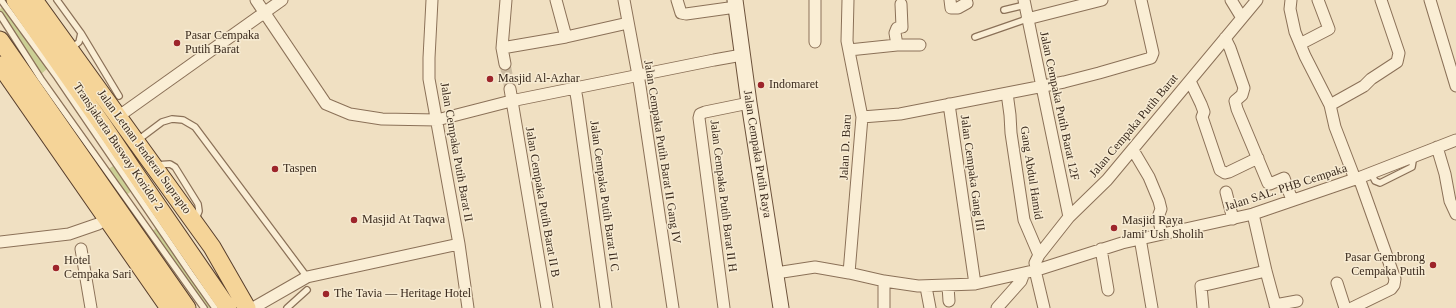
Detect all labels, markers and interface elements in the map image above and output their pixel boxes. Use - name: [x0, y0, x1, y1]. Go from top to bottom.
- place label: Pasar Cempaka Putih Barat: [185, 29, 259, 57]
- street label: Jalan Cempaka Putih Barat 12F: [1036, 30, 1082, 182]
- marker: Pasar Cempaka Putih Barat: [172, 38, 182, 48]
- street label: Jalan Cempaka Putih Barat II Gang IV: [640, 59, 684, 245]
- street label: Jalan Cempaka Putih Barat: [1087, 71, 1181, 181]
- place label: Masjid Al-Azhar: [498, 72, 580, 86]
- marker: Masjid Al-Azhar: [485, 74, 495, 84]
- place label: Indomaret: [769, 78, 818, 92]
- street label: Transjakarta Busway Koridor 2: [70, 80, 166, 214]
- marker: Indomaret: [756, 80, 766, 90]
- street label: Jalan Cempaka Putih Barat II: [437, 81, 475, 223]
- street label: Jalan Letnan Jenderal Suprapto: [94, 87, 194, 217]
- street label: Jalan Cempaka Putih Raya: [740, 89, 774, 219]
- street label: Jalan D. Baru: [837, 114, 855, 180]
- street label: Jalan Cempaka Gang III: [957, 114, 987, 232]
- street label: Jalan Cempaka Putih Barat II H: [707, 119, 739, 273]
- street label: Jalan Cempaka Putih Barat II C: [586, 120, 622, 272]
- street label: Gang Abdul Hamid: [1016, 125, 1046, 221]
- street label: Jalan Cempaka Putih Barat II B: [522, 126, 562, 278]
- street label: Jalan SAL. PHB Cempaka: [1223, 161, 1349, 215]
- place label: Taspen: [283, 162, 317, 176]
- marker: Taspen: [270, 164, 280, 174]
- place label: Masjid At Taqwa: [362, 213, 445, 227]
- place label: Masjid Raya Jami' Ush Sholih: [1122, 214, 1204, 242]
- marker: Masjid At Taqwa: [349, 215, 359, 225]
- marker: Masjid Raya Jami' Ush Sholih: [1109, 223, 1119, 233]
- place label: Pasar Gembrong Cempaka Putih: [1345, 251, 1425, 279]
- place label: Hotel Cempaka Sari: [64, 254, 132, 282]
- marker: Pasar Gembrong Cempaka Putih: [1428, 260, 1438, 270]
- marker: Hotel Cempaka Sari: [51, 263, 61, 273]
- place label: The Tavia — Heritage Hotel: [334, 287, 471, 301]
- marker: The Tavia — Heritage Hotel: [321, 289, 331, 299]

